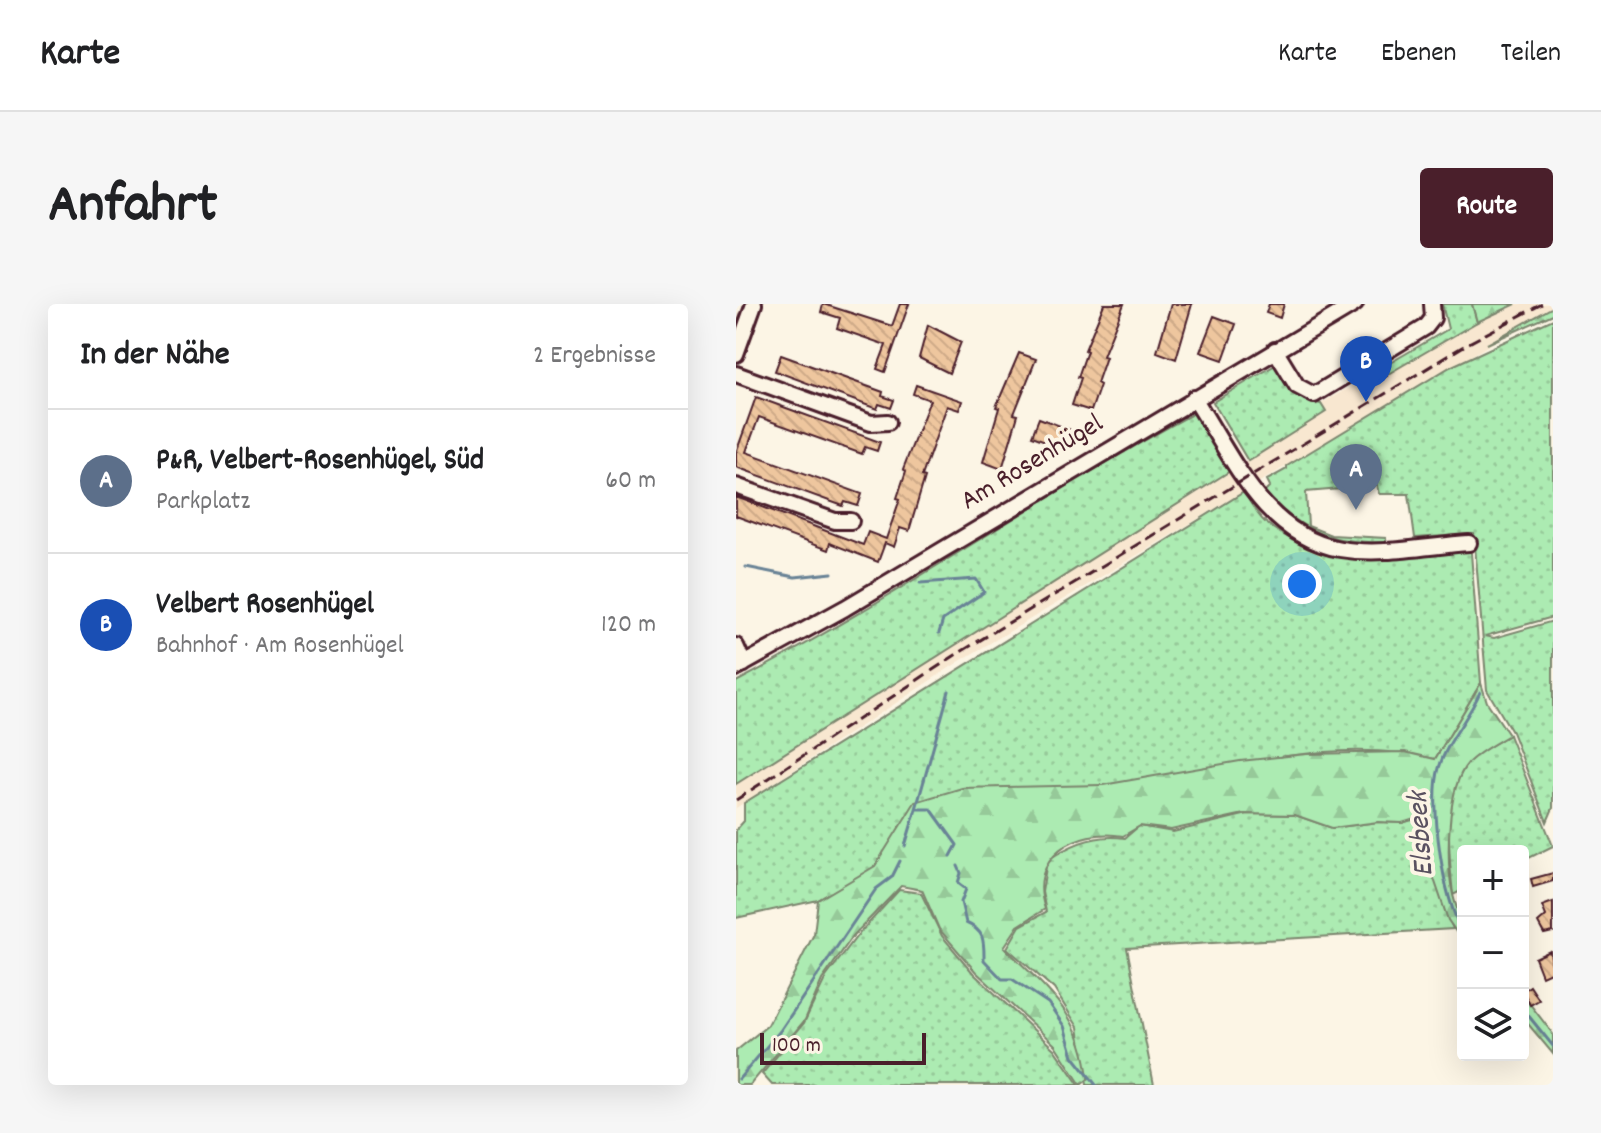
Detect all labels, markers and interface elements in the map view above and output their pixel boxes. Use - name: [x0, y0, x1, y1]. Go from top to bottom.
- text: Karte: [40, 28, 120, 83]
- text: Karte: [1278, 35, 1337, 75]
- text: Ebenen: [1381, 35, 1456, 75]
- text: Teilen: [1500, 35, 1561, 75]
- text: Anfahrt: [48, 168, 218, 248]
- button: Route: [1420, 168, 1553, 248]
- text: In der Nähe: [80, 332, 230, 381]
- pin: B: [1340, 336, 1392, 402]
- text: 2 Ergebnisse: [533, 338, 656, 375]
- street label: Am Rosenhügel: [954, 405, 1112, 522]
- text: P&R, Velbert-Rosenhügel, Süd: [156, 441, 484, 484]
- pin: A: [1330, 444, 1382, 510]
- text: A: [99, 463, 113, 500]
- text: 60 m: [605, 463, 656, 500]
- text: Parkplatz: [156, 484, 250, 521]
- your location: [1282, 564, 1322, 604]
- text: Velbert Rosenhügel: [156, 585, 374, 628]
- text: B: [100, 607, 112, 644]
- text: 120 m: [601, 607, 656, 644]
- text: Bahnhof · Am Rosenhügel: [156, 628, 404, 665]
- water label: Elsbeek: [1398, 787, 1447, 878]
- map controls: [1457, 845, 1529, 1061]
- button: +: [1457, 845, 1529, 917]
- button: −: [1457, 917, 1529, 989]
- button: layers: [1457, 989, 1529, 1061]
- scale bar: [760, 1029, 926, 1065]
- text: 100 m: [772, 1031, 821, 1062]

